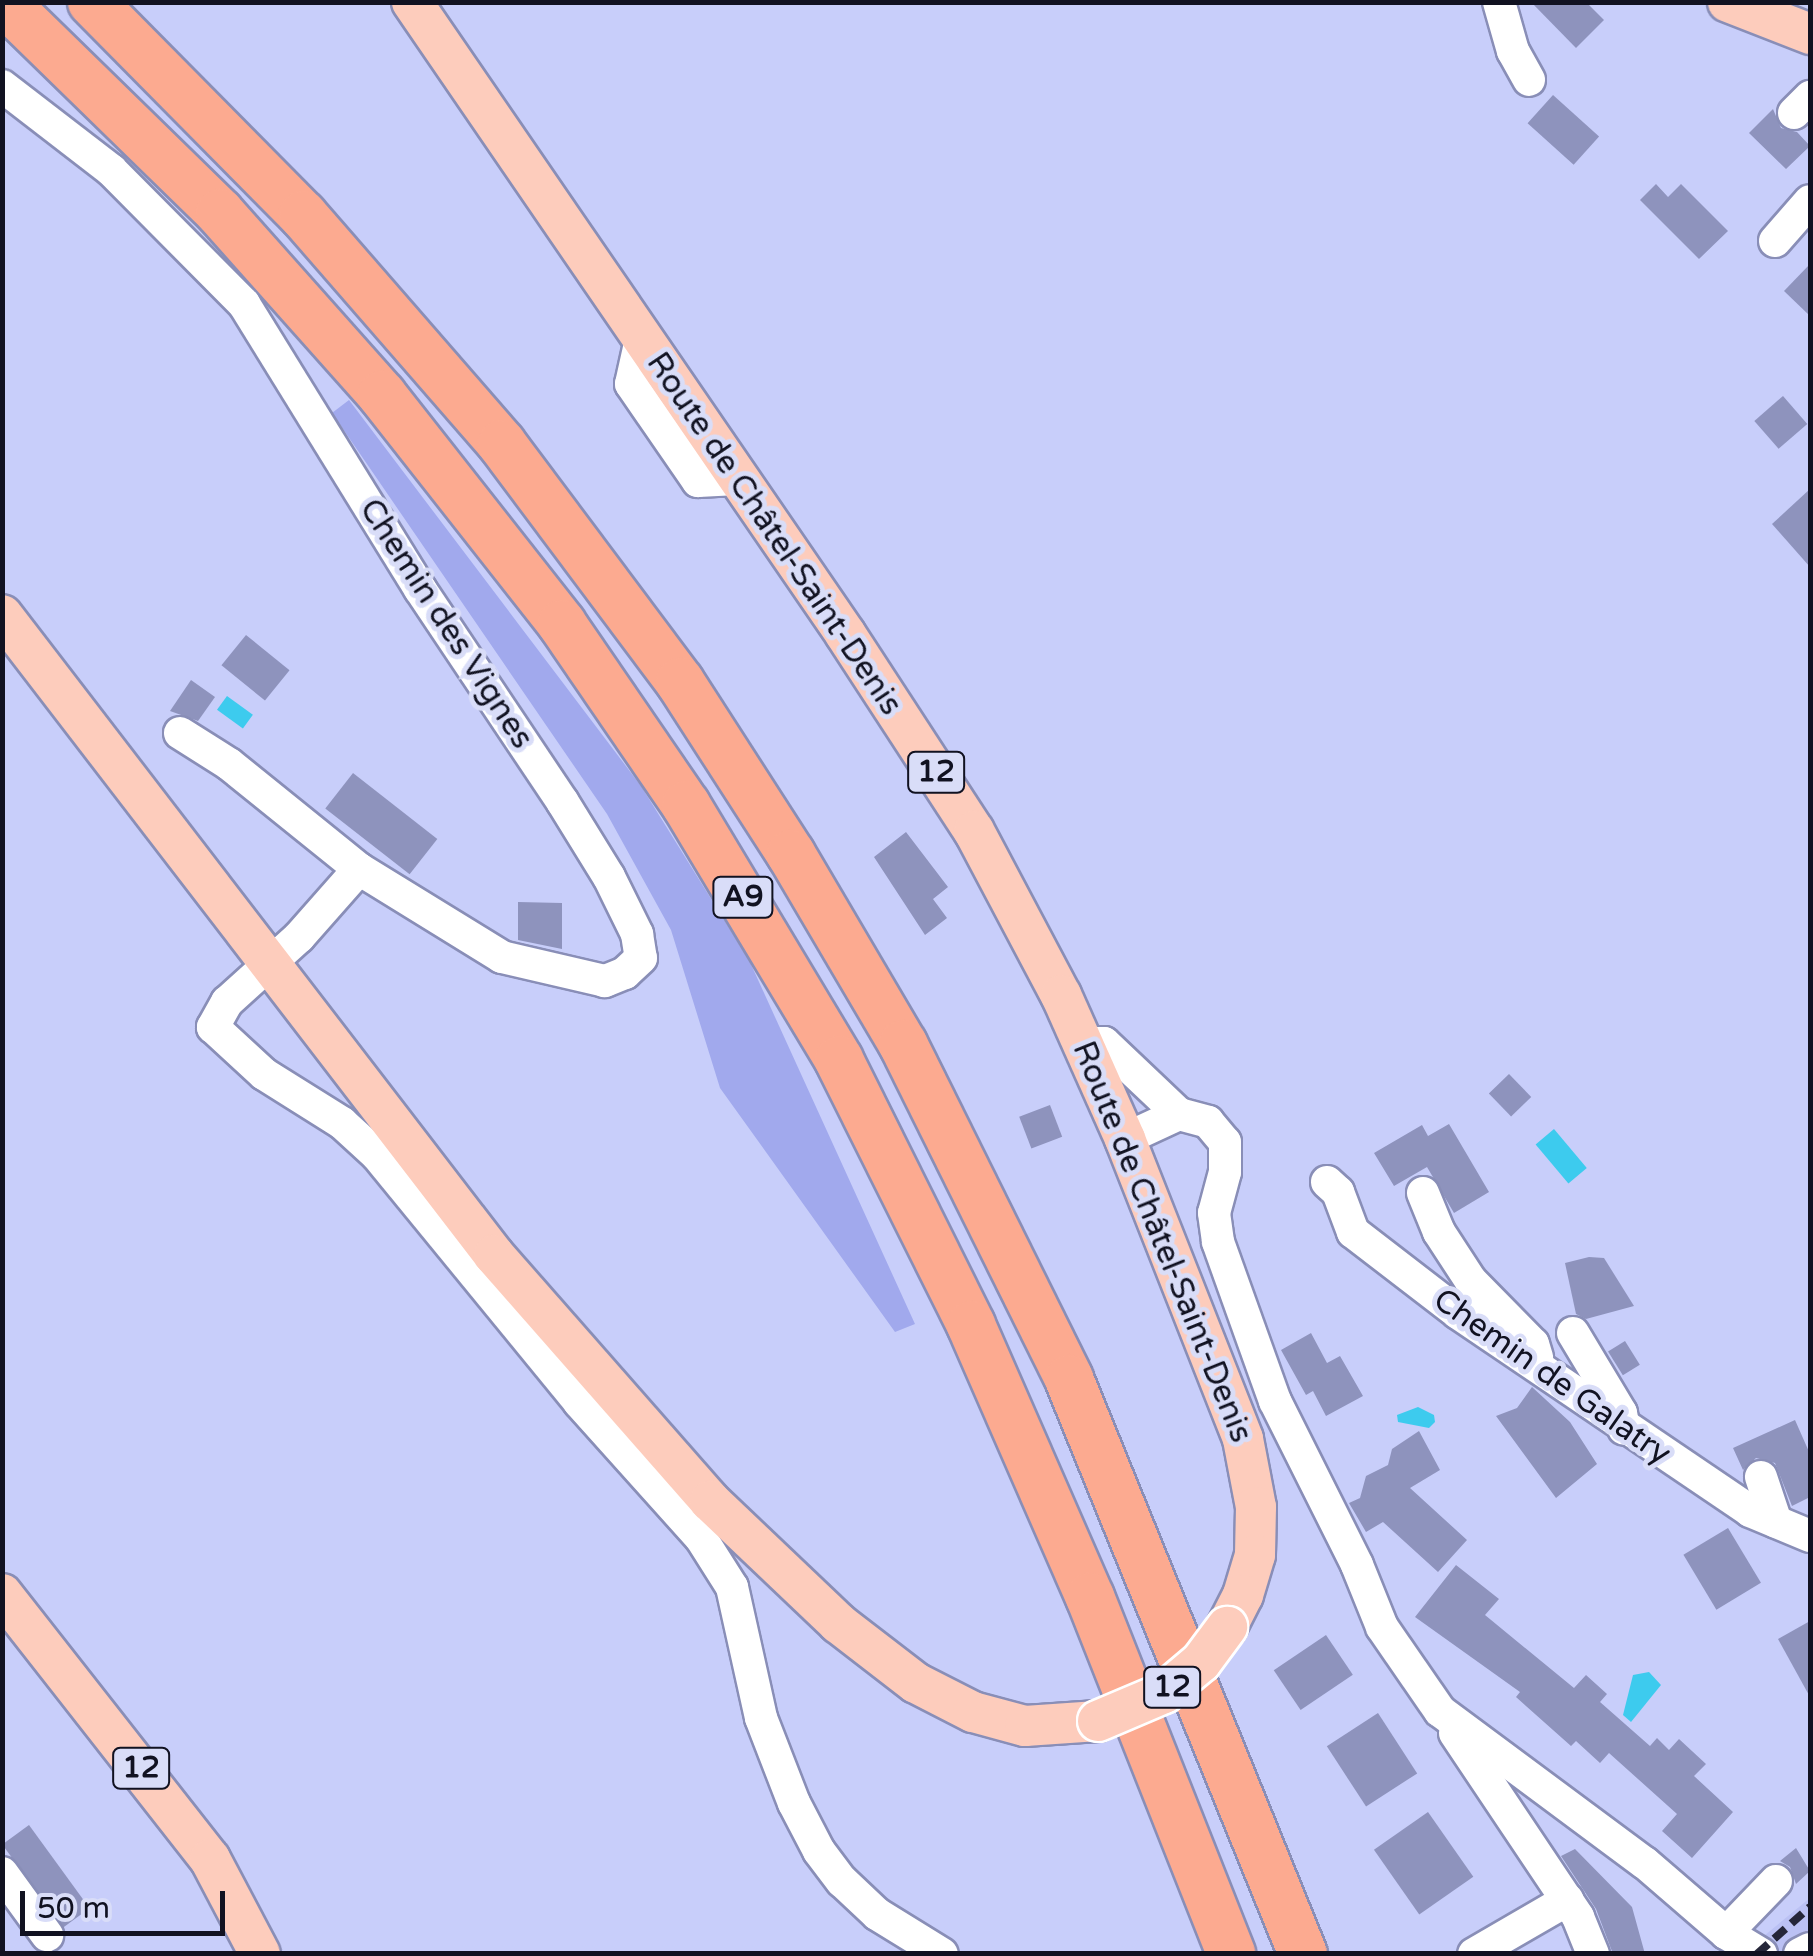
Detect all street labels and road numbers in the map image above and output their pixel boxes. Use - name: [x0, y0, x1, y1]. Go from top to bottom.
- street label: Route de Châtel-Saint-Denis: [638, 345, 910, 723]
- street label: Chemin des Vignes: [351, 492, 541, 756]
- road number: 12: [906, 747, 966, 797]
- road number: A9: [710, 872, 776, 922]
- street label: Route de Châtel-Saint-Denis: [1064, 1036, 1260, 1448]
- street label: Chemin de Galatry: [1426, 1281, 1678, 1473]
- road number: 12: [1142, 1662, 1202, 1712]
- road number: 12: [111, 1743, 171, 1793]

